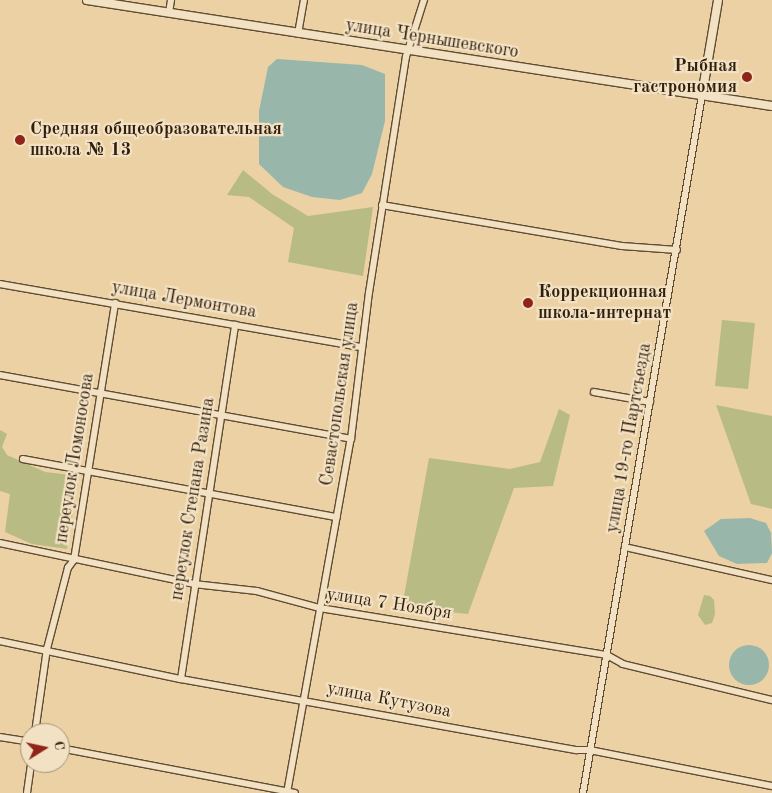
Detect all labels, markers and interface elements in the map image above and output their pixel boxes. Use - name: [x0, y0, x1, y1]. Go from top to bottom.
- street label: улица Чернышевского: [344, 15, 520, 63]
- place label: Рыбная гастрономия: [633, 56, 737, 98]
- marker: Рыбная гастрономия: [741, 71, 753, 83]
- place label: Средняя общеобразовательная школа № 13: [30, 119, 282, 162]
- marker: Средняя общеобразовательная школа № 13: [14, 134, 26, 146]
- street label: улица Лермонтова: [110, 277, 258, 323]
- place label: Коррекционная школа-интернат: [538, 282, 671, 324]
- marker: Коррекционная школа-интернат: [522, 297, 534, 309]
- street label: Севастопольская улица: [316, 301, 364, 487]
- street label: улица 19-го Партсъезда: [602, 341, 656, 535]
- street label: переулок Ломоносова: [51, 372, 99, 544]
- street label: переулок Степана Разина: [166, 396, 220, 602]
- street label: улица 7 Ноября: [325, 583, 453, 625]
- street label: улица Кутузова: [325, 677, 453, 723]
- north arrow: [20, 723, 70, 773]
- text: С: [51, 740, 66, 751]

